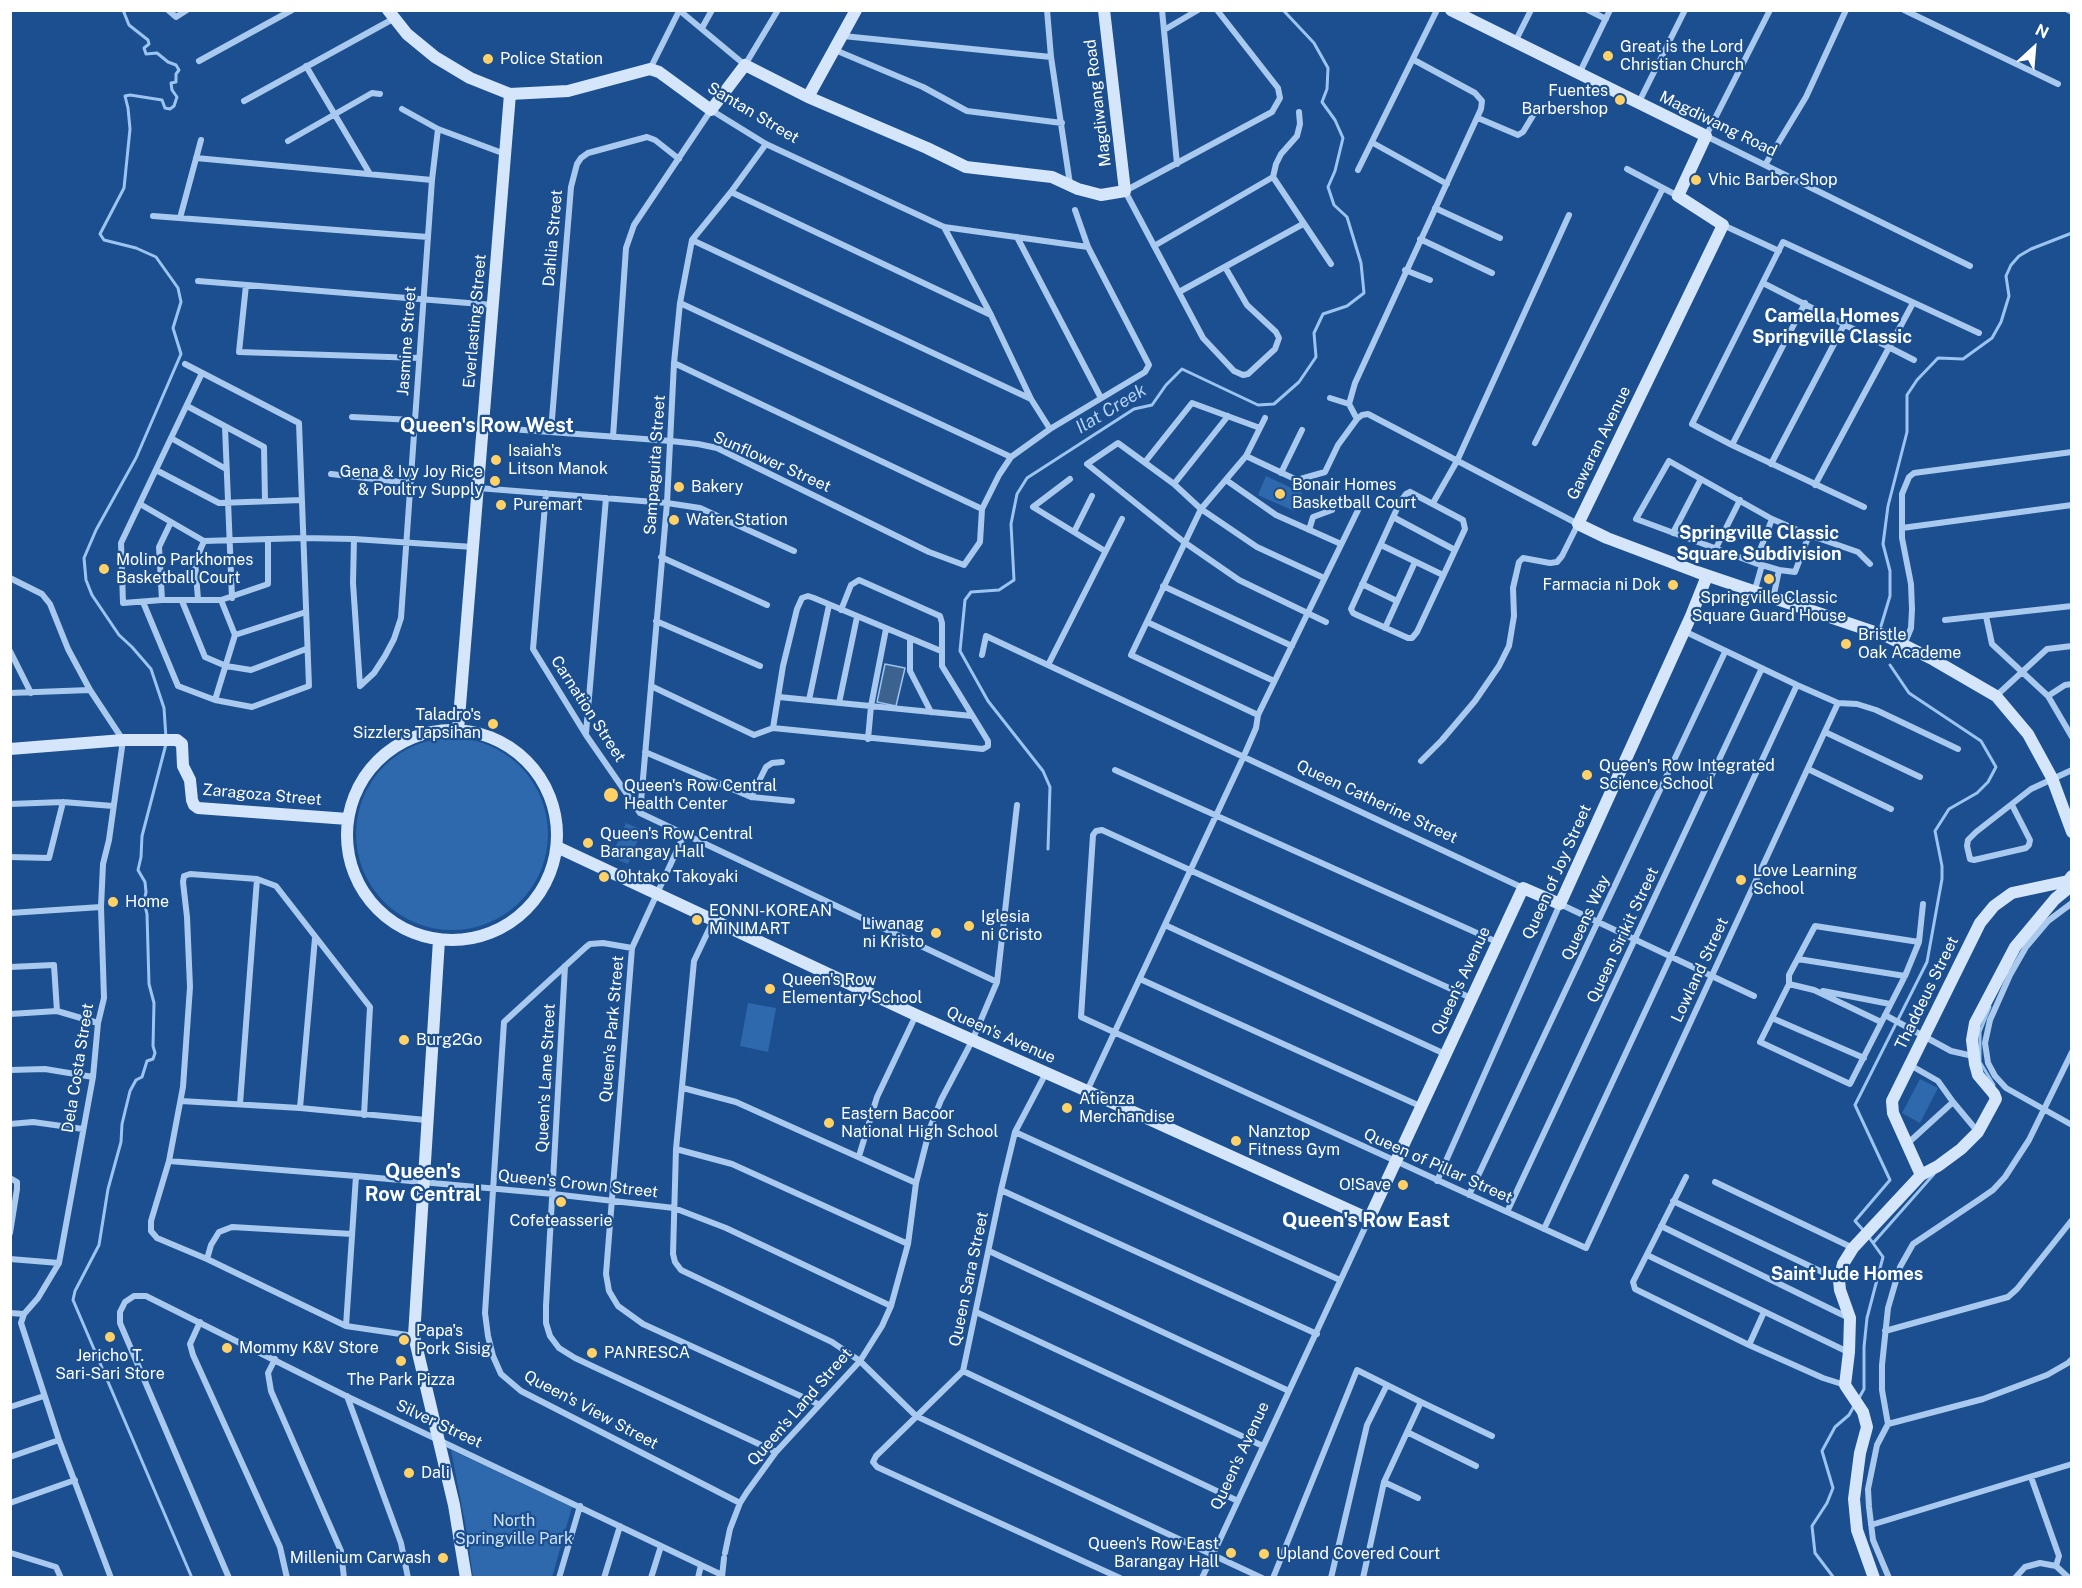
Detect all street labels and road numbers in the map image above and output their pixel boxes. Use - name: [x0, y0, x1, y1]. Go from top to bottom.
- street label: Magdiwang Road: [1081, 38, 1115, 168]
- street label: Santan Street: [704, 78, 802, 148]
- street label: Magdiwang Road: [1656, 87, 1780, 161]
- street label: Dahlia Street: [539, 189, 567, 287]
- street label: Everlasting Street: [460, 253, 490, 389]
- street label: Jasmine Street: [394, 286, 420, 396]
- street label: Gawaran Avenue: [1563, 383, 1635, 503]
- street label: Sampaguita Street: [641, 394, 669, 536]
- street label: Sunflower Street: [710, 427, 834, 497]
- street label: Carnation Street: [547, 652, 629, 766]
- street label: Queen Catherine Street: [1293, 756, 1461, 848]
- street label: Zaragoza Street: [202, 780, 322, 810]
- street label: Queen of Joy Street: [1519, 802, 1595, 942]
- street label: Queen Sirikit Street: [1583, 864, 1663, 1006]
- street label: Queens Way: [1558, 872, 1614, 964]
- street label: Lowland Street: [1667, 915, 1733, 1025]
- street label: Queen's Avenue: [1427, 924, 1495, 1038]
- street label: Thaddeus Street: [1891, 933, 1963, 1053]
- street label: Queen's Park Street: [596, 955, 628, 1103]
- street label: Dela Costa Street: [58, 1002, 98, 1134]
- street label: Queen's Avenue: [943, 1002, 1059, 1068]
- street label: Queen's Lane Street: [533, 1003, 559, 1153]
- street label: Queen of Pillar Street: [1361, 1125, 1515, 1207]
- street label: Queen's Crown Street: [497, 1166, 659, 1202]
- street label: Queen Sara Street: [945, 1210, 993, 1348]
- street label: Queen's Land Street: [744, 1344, 856, 1470]
- street label: Queen's View Street: [521, 1366, 661, 1454]
- street label: Silver Street: [393, 1396, 485, 1452]
- street label: Queen's Avenue: [1206, 1399, 1274, 1513]

